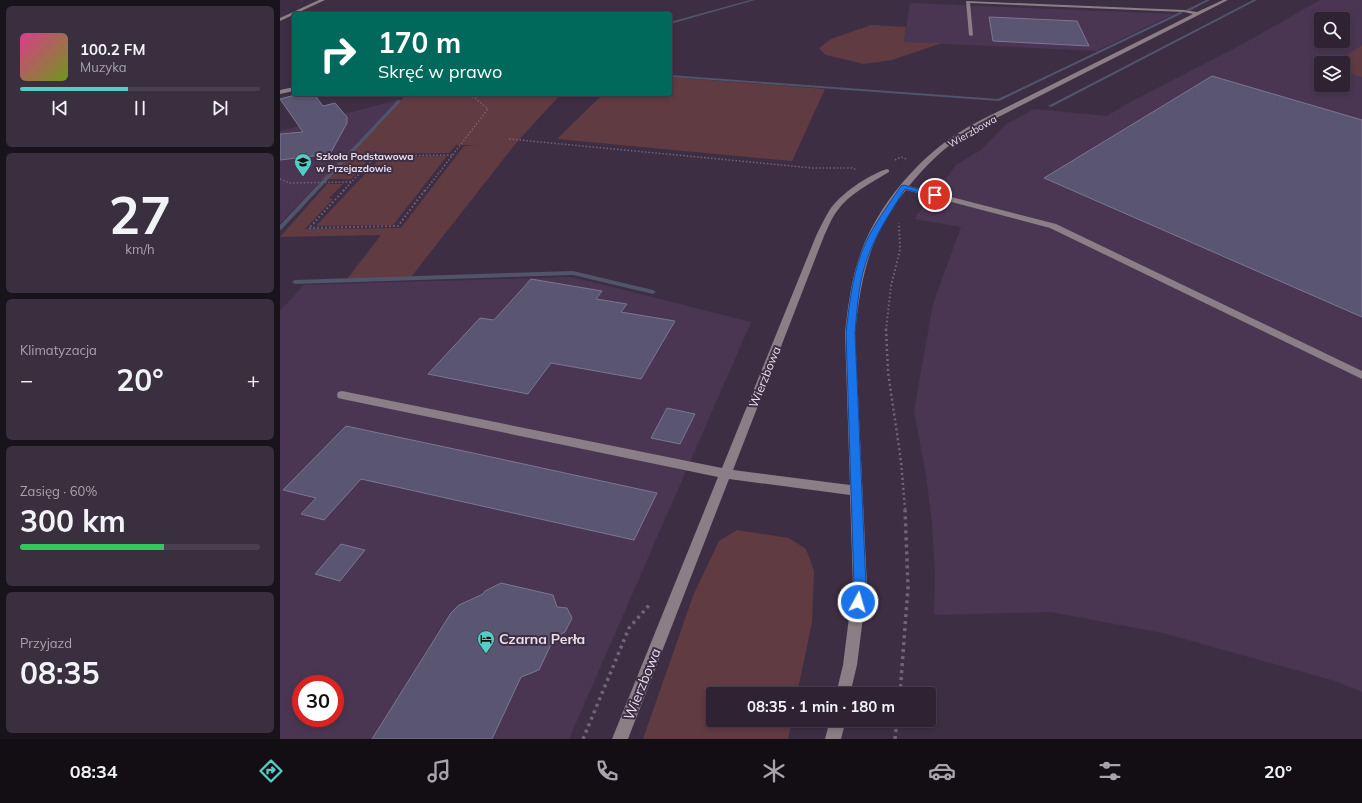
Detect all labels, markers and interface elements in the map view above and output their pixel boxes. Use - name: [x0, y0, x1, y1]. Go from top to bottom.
- map controls: [1314, 12, 1350, 92]
- button: search: [1314, 12, 1350, 48]
- text: 170 m: [378, 25, 461, 60]
- icon: right: [312, 28, 364, 80]
- text: 100.2 FM: [80, 40, 145, 59]
- button: layers: [1314, 56, 1350, 92]
- text: Muzyka: [80, 59, 127, 75]
- text: Skręć w prawo: [378, 60, 502, 83]
- icon: previous: [49, 97, 71, 119]
- icon: pause: [129, 97, 151, 119]
- icon: next: [209, 97, 231, 119]
- street label: Wierzbowa: [946, 112, 999, 151]
- place label: Szkoła Podstawowa w Przejazdowie: [316, 150, 414, 175]
- school or university icon: Szkoła Podstawowa w Przejazdowie: [293, 152, 313, 177]
- pin: [918, 178, 952, 212]
- text: 27: [109, 182, 171, 247]
- icon: arrive: [924, 184, 946, 206]
- text: km/h: [125, 241, 155, 257]
- text: Klimatyzacja: [20, 342, 97, 358]
- street label: Wierzbowa: [745, 344, 784, 410]
- text: 20°: [116, 361, 164, 399]
- text: −: [20, 366, 33, 394]
- text: +: [247, 366, 260, 394]
- text: Zasięg · 60%: [20, 483, 97, 499]
- text: 300 km: [20, 502, 126, 540]
- position arrow: [837, 581, 879, 623]
- hotel icon: Czarna Perła: [476, 629, 496, 654]
- place label: Czarna Perła: [499, 630, 585, 648]
- text: Przyjazd: [20, 635, 72, 651]
- street label: Wierzbowa: [619, 646, 665, 722]
- text: 08:35: [20, 654, 99, 692]
- speed limit sign: 30: [292, 675, 344, 727]
- text: 08:35 · 1 min · 180 m: [747, 697, 895, 716]
- icon: directions: [257, 757, 285, 785]
- icon: music: [425, 757, 453, 785]
- icon: phone: [593, 757, 621, 785]
- icon: climate: [760, 757, 788, 785]
- icon: car: [928, 757, 956, 785]
- icon: filters: [1096, 757, 1124, 785]
- text: 08:34: [70, 760, 118, 783]
- text: 20°: [1264, 760, 1292, 783]

